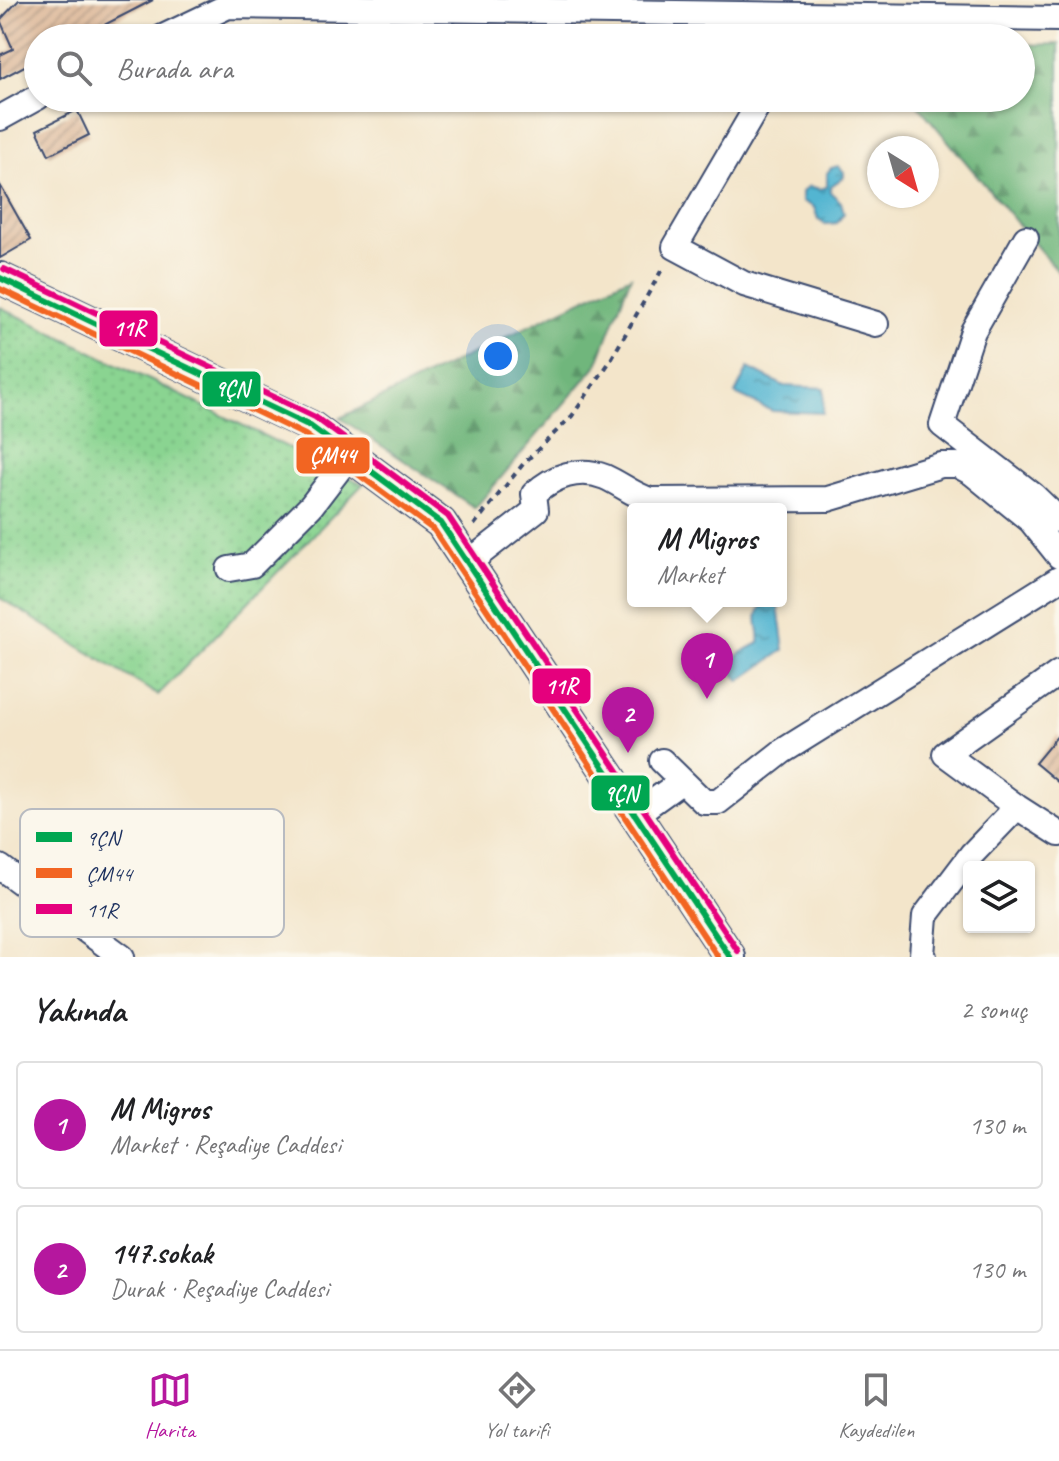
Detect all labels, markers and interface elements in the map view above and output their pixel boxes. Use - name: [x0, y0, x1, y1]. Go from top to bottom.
- search box: [24, 24, 1035, 112]
- icon: search: [52, 46, 96, 90]
- text: Burada ara: [116, 49, 233, 87]
- north arrow: [867, 136, 939, 208]
- line badge: 11R: [98, 309, 159, 348]
- text: 11R: [113, 315, 148, 343]
- your location: [478, 336, 518, 376]
- line badge: 9ÇN: [201, 370, 262, 408]
- text: 9ÇN: [215, 375, 252, 403]
- line badge: ÇM44: [295, 436, 371, 475]
- text: ÇM44: [310, 442, 359, 470]
- popup: [627, 503, 787, 607]
- text: M Migros: [657, 520, 757, 558]
- text: Market: [657, 558, 723, 591]
- pin: 1: [681, 633, 733, 699]
- line badge: 11R: [531, 667, 592, 705]
- text: 11R: [545, 673, 580, 701]
- pin: 2: [602, 687, 654, 753]
- line badge: 9ÇN: [590, 774, 651, 812]
- text: 9ÇN: [604, 780, 641, 808]
- legend: [20, 809, 284, 937]
- text: 9ÇN: [86, 824, 124, 852]
- text: ÇM44: [86, 860, 134, 888]
- map controls: [963, 861, 1035, 933]
- button: layers: [963, 861, 1035, 933]
- text: 11R: [86, 896, 121, 924]
- text: Yakında: [32, 988, 125, 1031]
- text: 2 sonuç: [960, 993, 1027, 1026]
- text: M Migros: [110, 1090, 210, 1128]
- text: 1: [54, 1109, 66, 1142]
- text: 130 m: [969, 1109, 1025, 1142]
- text: Market · Reşadiye Caddesi: [110, 1128, 341, 1161]
- text: 147.sokak: [110, 1234, 212, 1272]
- text: 2: [54, 1253, 66, 1286]
- text: 130 m: [969, 1253, 1025, 1286]
- text: Durak · Reşadiye Caddesi: [110, 1272, 329, 1305]
- tab: Harita: [145, 1368, 195, 1444]
- tab: Yol tarifi: [484, 1368, 549, 1444]
- tab: Kaydedilen: [838, 1368, 914, 1444]

